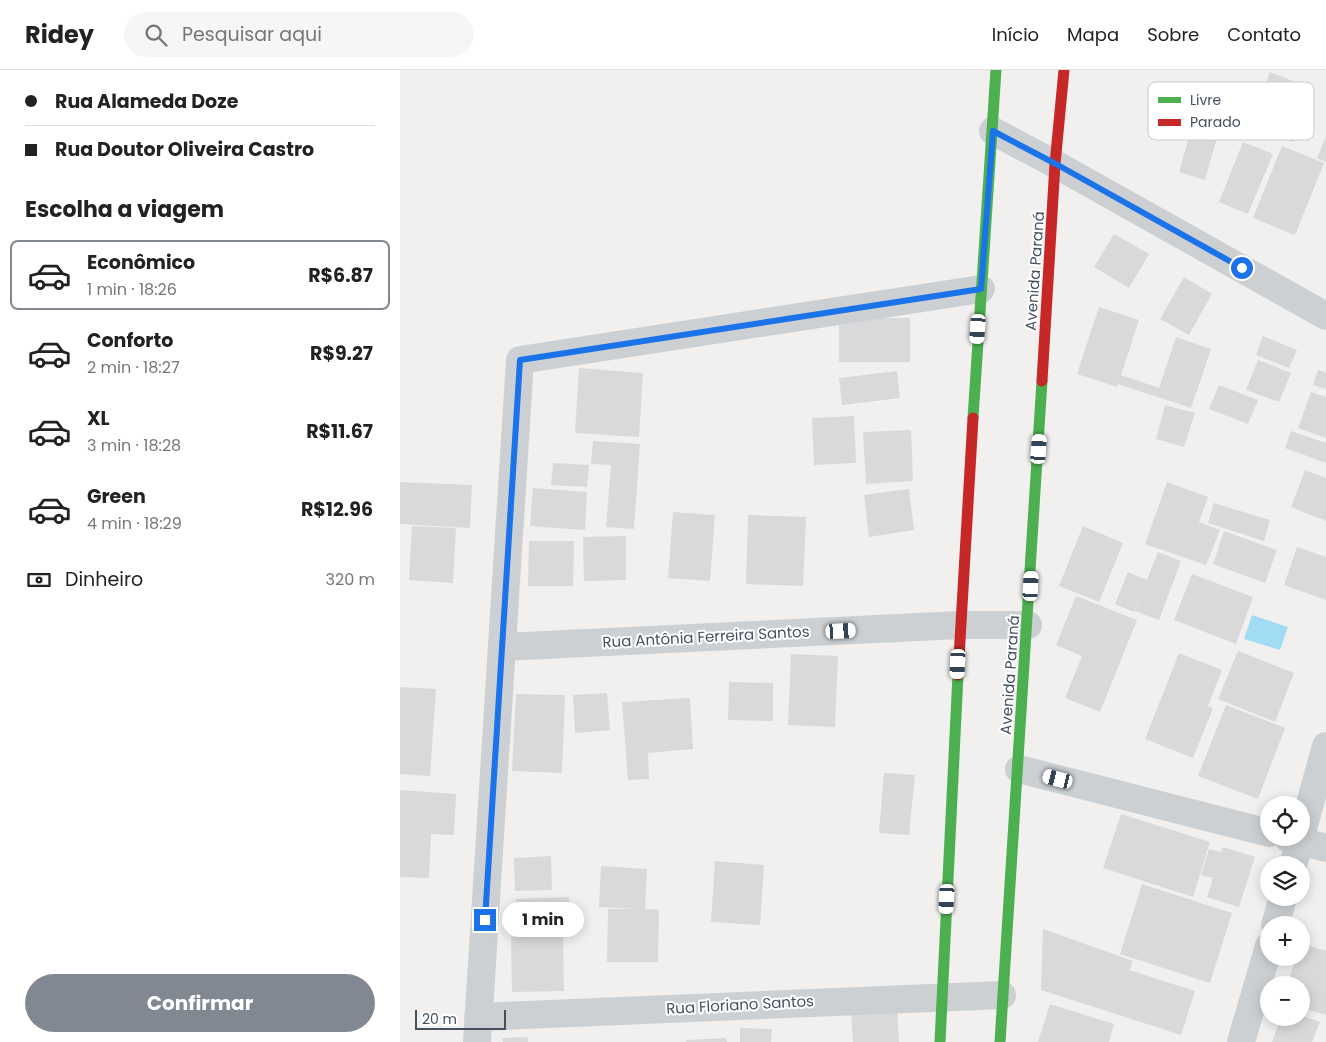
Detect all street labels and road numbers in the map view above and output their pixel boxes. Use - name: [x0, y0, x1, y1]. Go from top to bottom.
- street label: Avenida Paraná: [1020, 211, 1049, 331]
- street label: Avenida Paraná: [995, 615, 1024, 735]
- street label: Rua Antônia Ferreira Santos: [602, 621, 810, 652]
- street label: Rua Floriano Santos: [666, 990, 814, 1019]

